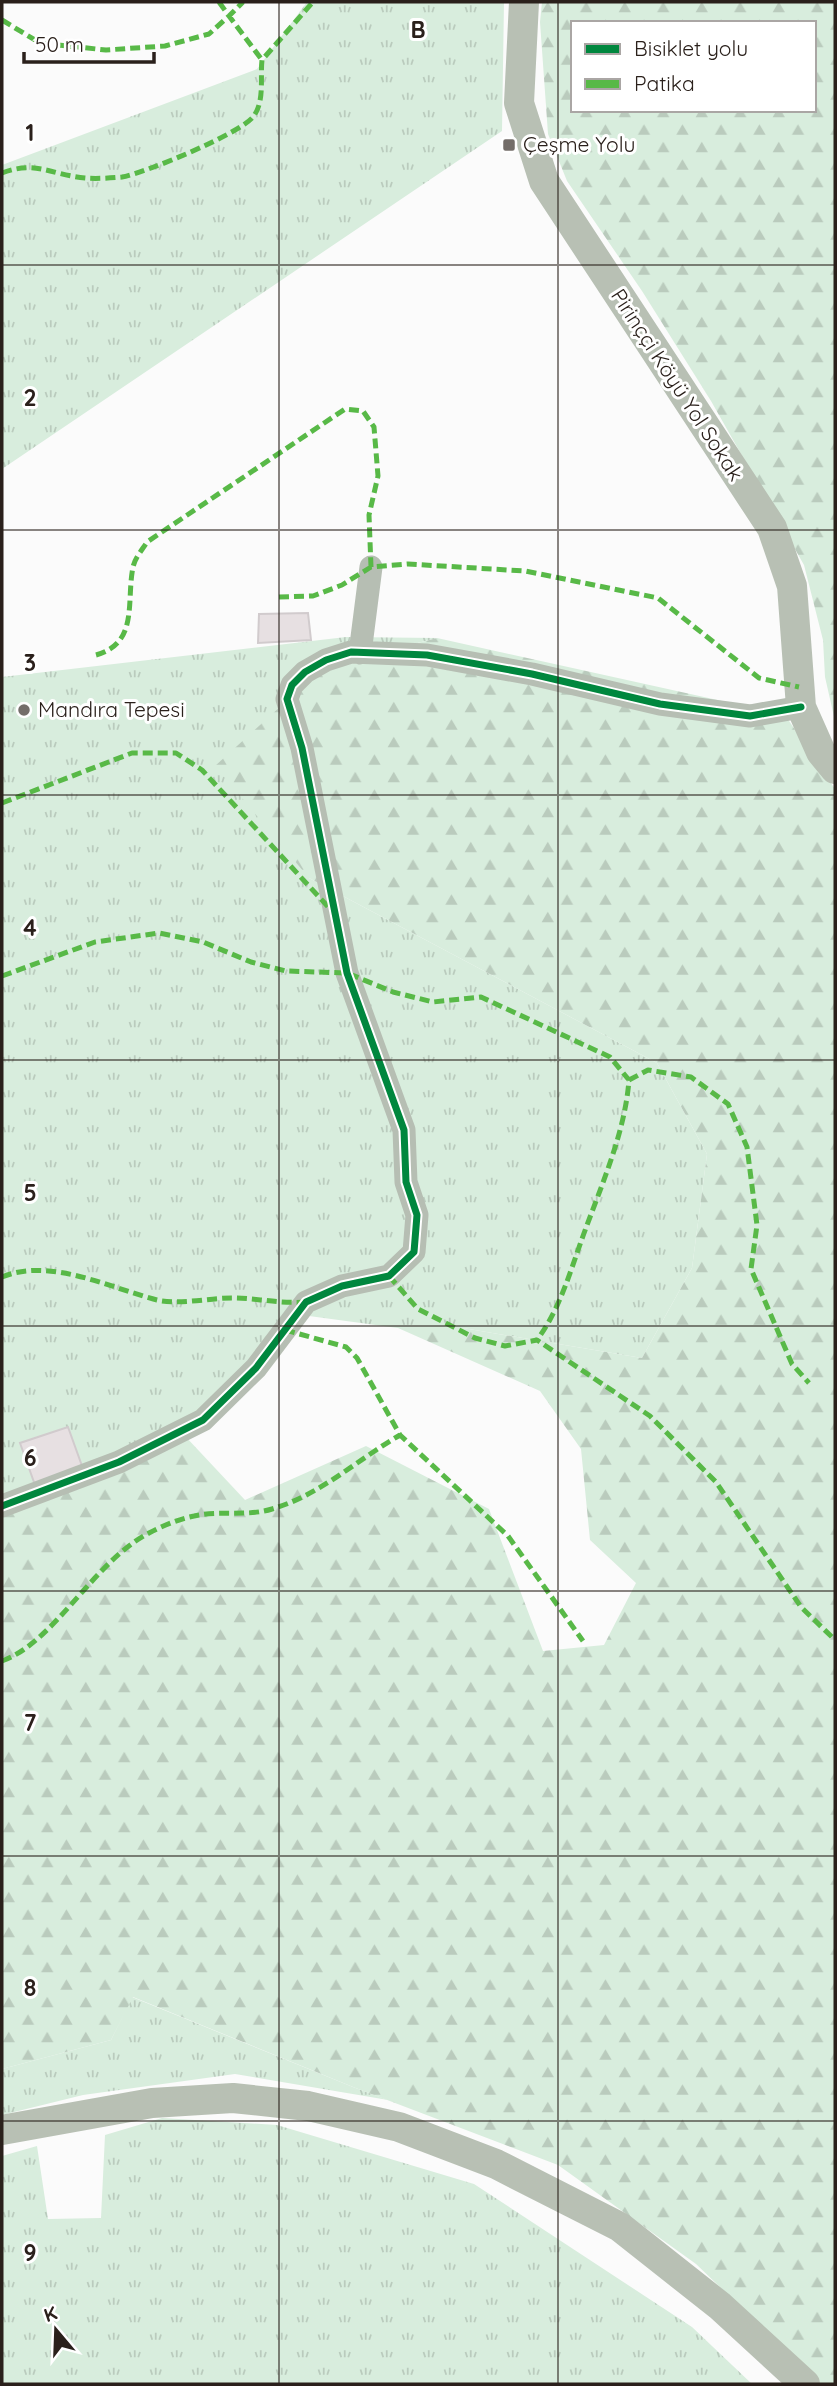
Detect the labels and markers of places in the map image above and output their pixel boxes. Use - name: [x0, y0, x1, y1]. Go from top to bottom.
- place label: Çeşme Yolu: [523, 131, 635, 157]
- marker: Çeşme Yolu: [501, 137, 517, 153]
- place label: Mandıra Tepesi: [38, 696, 185, 722]
- marker: Mandıra Tepesi: [16, 702, 32, 718]

